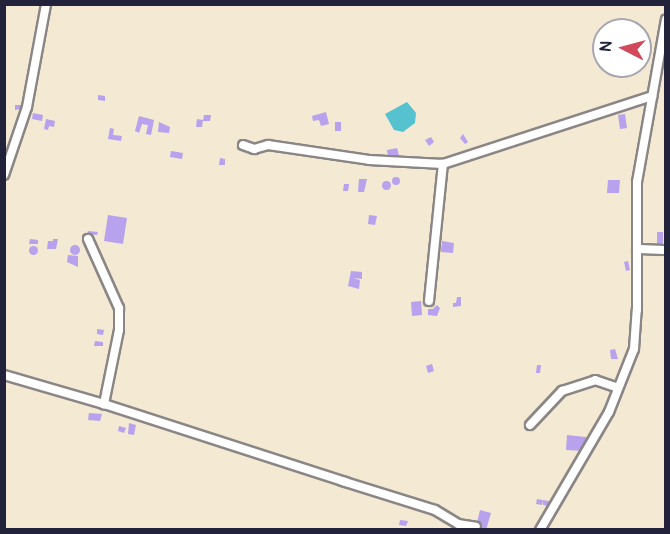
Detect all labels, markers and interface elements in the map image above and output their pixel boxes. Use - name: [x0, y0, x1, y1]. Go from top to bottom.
- north arrow: [592, 18, 652, 78]
- text: N: [596, 40, 617, 53]

